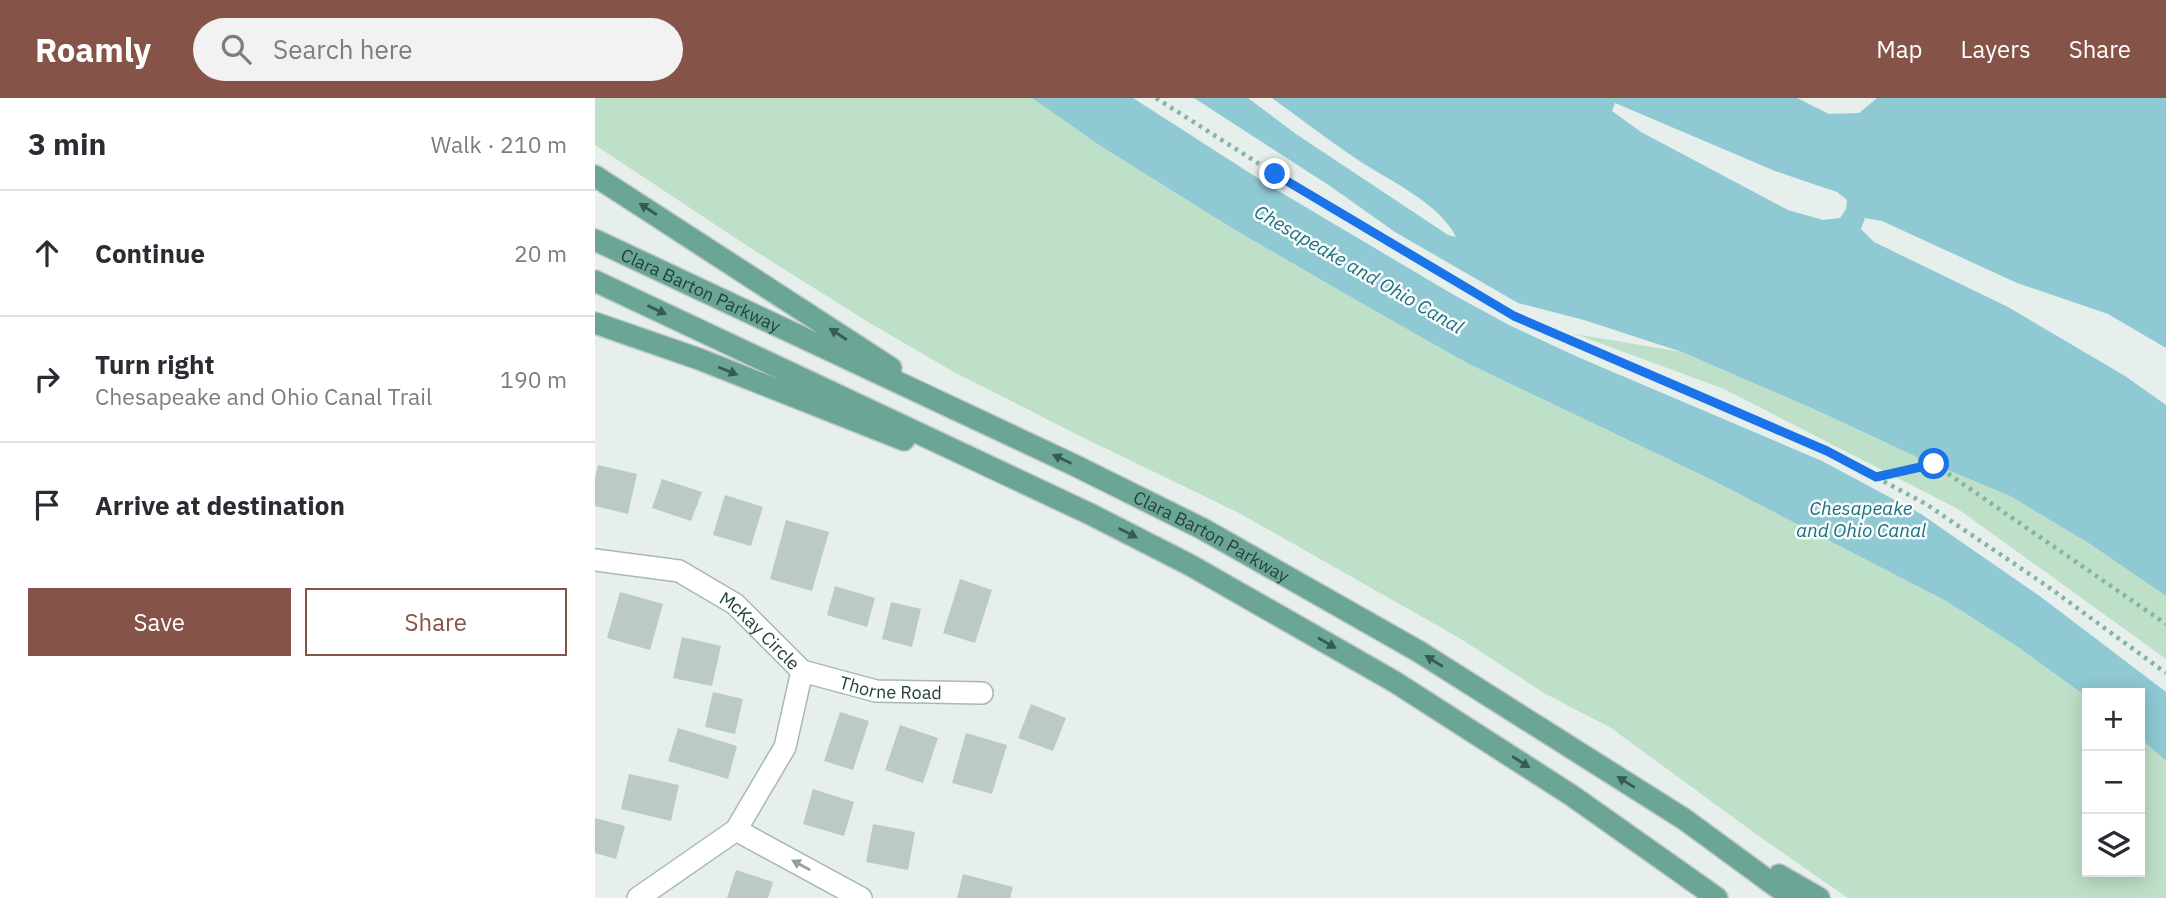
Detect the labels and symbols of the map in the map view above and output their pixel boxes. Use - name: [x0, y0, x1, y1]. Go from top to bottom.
- route end: [1259, 158, 1290, 189]
- water label: Chesapeake and Ohio Canal: [1250, 199, 1468, 339]
- one-way arrow: [638, 203, 657, 216]
- street label: Clara Barton Parkway: [617, 242, 784, 337]
- one-way arrow: [647, 304, 667, 315]
- one-way arrow: [828, 327, 848, 340]
- one-way arrow: [718, 366, 739, 377]
- route start: [1918, 448, 1949, 479]
- one-way arrow: [1051, 453, 1072, 464]
- street label: Clara Barton Parkway: [1130, 485, 1294, 587]
- water label: Chesapeake and Ohio Canal: [1796, 496, 1926, 542]
- one-way arrow: [1118, 528, 1138, 539]
- street label: McKay Circle: [716, 586, 806, 675]
- one-way arrow: [1317, 637, 1337, 649]
- one-way arrow: [1424, 655, 1443, 668]
- street label: Thorne Road: [837, 670, 942, 704]
- one-way arrow: [1511, 756, 1530, 769]
- one-way arrow: [1617, 776, 1636, 789]
- one-way arrow: [791, 859, 811, 871]

